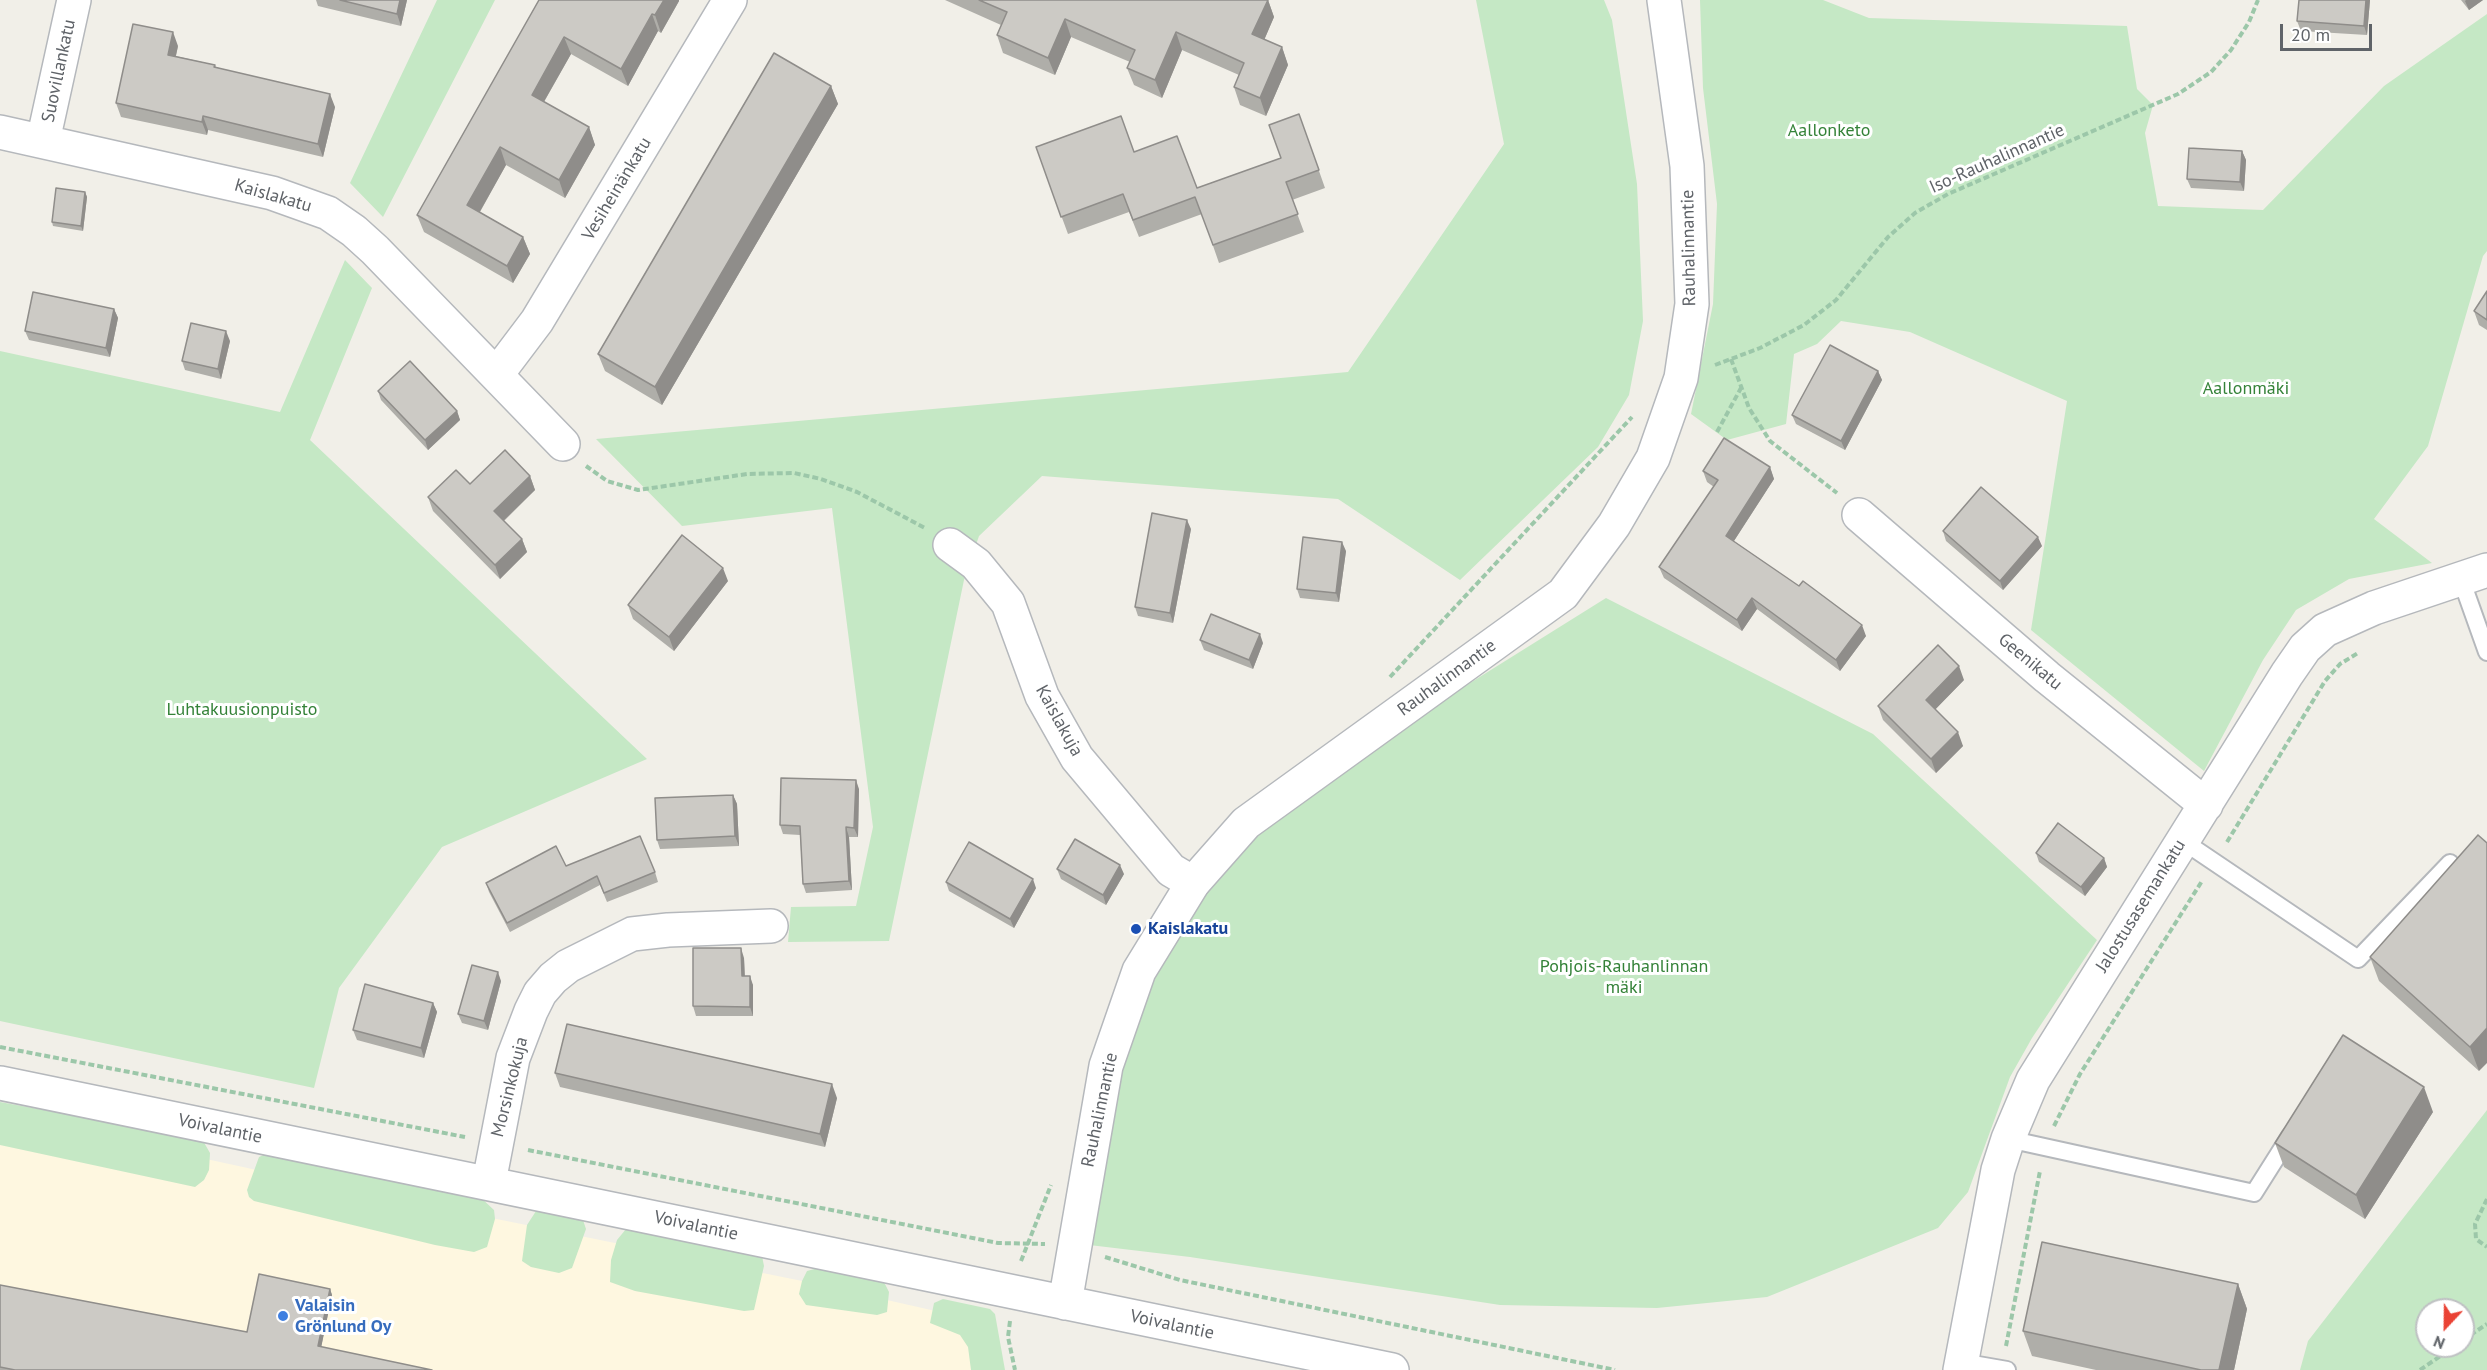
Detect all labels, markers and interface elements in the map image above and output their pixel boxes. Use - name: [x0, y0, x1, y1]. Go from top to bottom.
- scale bar: [2283, 12, 2374, 50]
- street label: Suovillankatu: [38, 17, 80, 125]
- text: 20 m: [2291, 23, 2330, 46]
- park label: Aallonketo: [1788, 120, 1870, 142]
- street label: Iso-Rauhalinnantie: [1926, 120, 2068, 198]
- street label: Vesiheinänkatu: [578, 134, 656, 244]
- street label: Kaislakatu: [232, 175, 314, 217]
- street label: Rauhalinnantie: [1677, 190, 1701, 306]
- park label: Aallonmäki: [2203, 378, 2289, 400]
- street label: Geenikatu: [1994, 629, 2066, 695]
- street label: Rauhalinnantie: [1394, 635, 1500, 721]
- street label: Kaislakuja: [1031, 682, 1087, 760]
- park label: Luhtakuusionpuisto: [167, 699, 317, 721]
- street label: Jalostusasemankatu: [2091, 836, 2191, 976]
- place label: Kaislakatu: [1148, 918, 1228, 940]
- marker: Kaislakatu: [1129, 922, 1143, 936]
- park label: Pohjois-Rauhanlinnan mäki: [1540, 956, 1708, 998]
- street label: Morsinkokuja: [487, 1035, 533, 1139]
- street label: Rauhalinnantie: [1077, 1051, 1123, 1169]
- street label: Voivalantie: [176, 1110, 264, 1148]
- street label: Voivalantie: [652, 1207, 740, 1245]
- place label: Valaisin Grönlund Oy: [295, 1295, 391, 1338]
- north arrow: [2415, 1298, 2475, 1358]
- street label: Voivalantie: [1128, 1306, 1216, 1344]
- marker: Valaisin Grönlund Oy: [276, 1309, 290, 1323]
- text: N: [2430, 1332, 2448, 1354]

